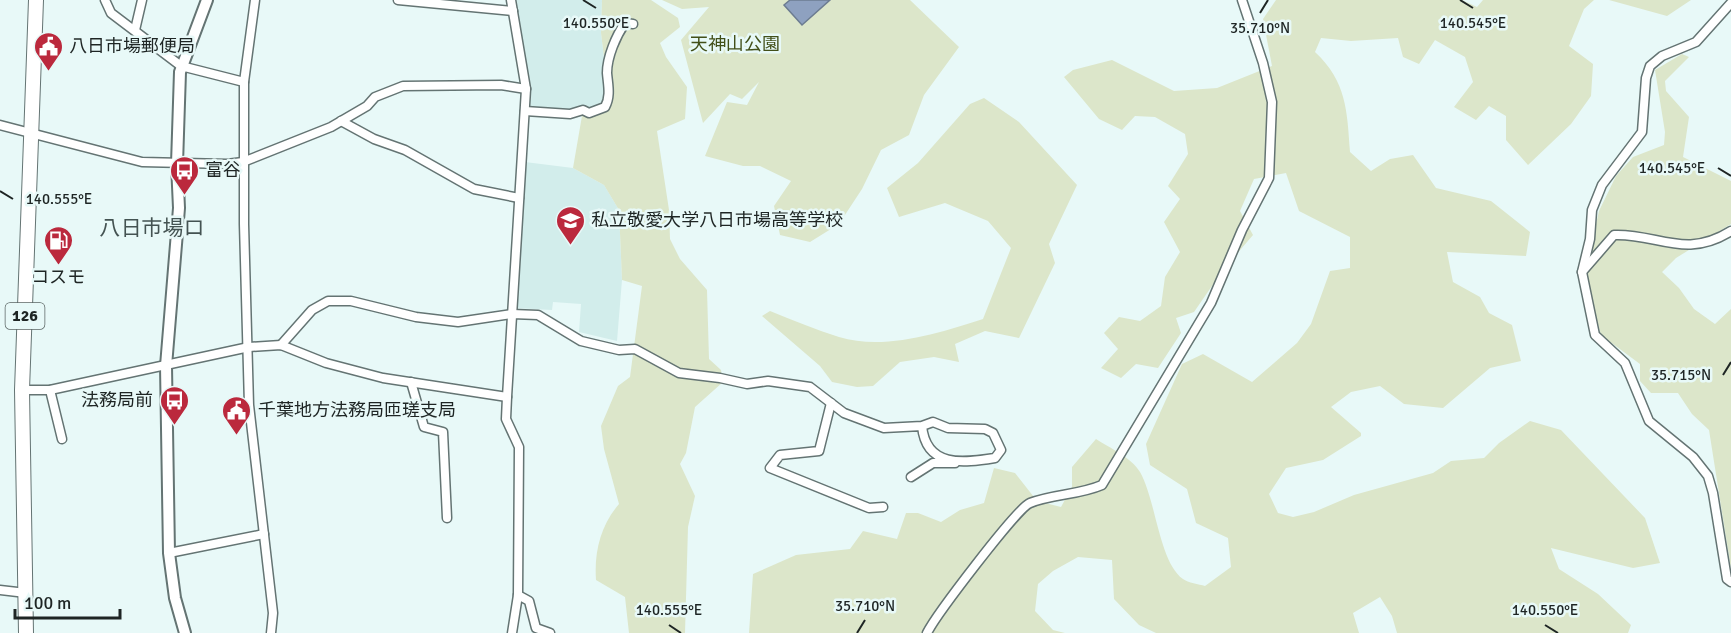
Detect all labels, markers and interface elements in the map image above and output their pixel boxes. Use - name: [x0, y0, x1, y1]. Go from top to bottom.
- text: 140.550°E: [563, 14, 629, 32]
- text: 140.545°E: [1440, 14, 1506, 32]
- text: 35.710°N: [1230, 19, 1290, 37]
- public building icon: 八日市場郵便局: [32, 30, 64, 72]
- park label: 天神山公園: [690, 33, 780, 55]
- place label: 八日市場郵便局: [69, 35, 195, 57]
- bus stop icon: 富谷: [168, 154, 200, 196]
- place label: 富谷: [205, 159, 241, 181]
- text: 140.545°E: [1639, 159, 1705, 177]
- text: 140.555°E: [26, 190, 92, 208]
- school or university icon: 私立敬愛大学八日市場高等学校: [554, 204, 586, 246]
- place label: 私立敬愛大学八日市場高等学校: [591, 209, 843, 231]
- district label: 八日市場ロ: [100, 215, 205, 241]
- fuel station icon: コスモ: [42, 224, 74, 266]
- place label: コスモ: [31, 266, 85, 288]
- road number: 126: [6, 303, 44, 329]
- text: 35.715°N: [1651, 366, 1711, 384]
- bus stop icon: 法務局前: [158, 384, 190, 426]
- place label: 法務局前: [81, 389, 153, 411]
- public building icon: 千葉地方法務局匝瑳支局: [221, 394, 253, 436]
- place label: 千葉地方法務局匝瑳支局: [258, 399, 456, 421]
- scale bar: [15, 582, 120, 620]
- text: 100 m: [24, 592, 71, 614]
- text: 35.710°N: [835, 597, 895, 615]
- text: 140.555°E: [636, 601, 702, 619]
- text: 140.550°E: [1512, 601, 1578, 619]

